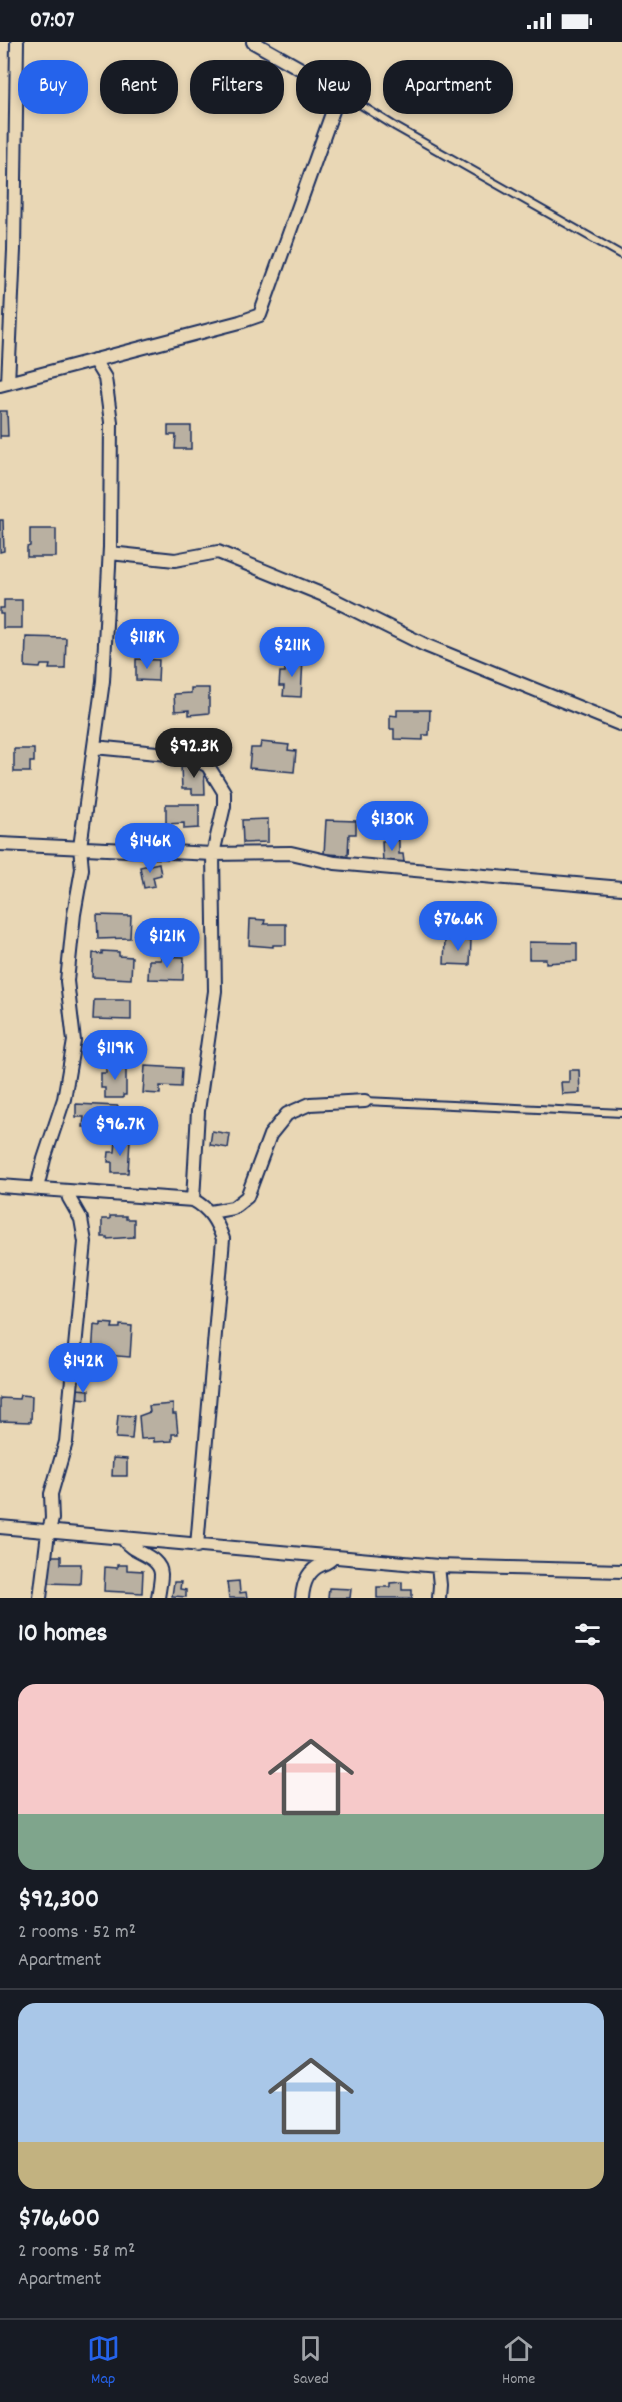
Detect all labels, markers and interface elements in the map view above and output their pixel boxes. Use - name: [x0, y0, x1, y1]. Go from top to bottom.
- text: 07:07: [30, 6, 74, 37]
- chip: Buy: [18, 60, 88, 114]
- chip: Rent: [100, 60, 178, 114]
- chip: Filters: [190, 60, 284, 114]
- chip: New: [296, 60, 371, 114]
- chip: Apartment: [383, 60, 513, 114]
- pin: $118K: [105, 619, 189, 670]
- text: $118K: [129, 624, 165, 652]
- pin: $211K: [250, 627, 334, 678]
- text: $211K: [274, 632, 310, 660]
- pin: $92.3K: [145, 728, 243, 779]
- text: $92.3K: [169, 733, 219, 761]
- pin: $130K: [350, 801, 434, 852]
- text: $130K: [370, 806, 414, 834]
- pin: $146K: [108, 823, 192, 874]
- text: $146K: [129, 828, 171, 856]
- pin: $76.6K: [409, 901, 507, 952]
- text: $76.6K: [433, 906, 483, 934]
- pin: $121K: [125, 918, 209, 969]
- text: $121K: [149, 923, 185, 951]
- pin: $119K: [73, 1030, 157, 1081]
- text: $119K: [96, 1035, 134, 1063]
- pin: $96.7K: [71, 1106, 169, 1157]
- text: $96.7K: [95, 1111, 145, 1139]
- pin: $142K: [41, 1343, 125, 1394]
- text: $142K: [63, 1348, 103, 1376]
- text: 10 homes: [18, 1616, 108, 1653]
- icon: filters: [571, 1618, 604, 1651]
- icon: home: [257, 1723, 365, 1831]
- text: $92,300: [18, 1882, 99, 1919]
- text: 2 rooms · 52 m²: [18, 1919, 136, 1947]
- text: Apartment: [18, 1947, 101, 1975]
- icon: home: [257, 2042, 365, 2150]
- text: $76,600: [18, 2201, 100, 2238]
- text: 2 rooms · 58 m²: [18, 2238, 135, 2266]
- text: Apartment: [18, 2266, 101, 2294]
- tab: Map: [87, 2332, 120, 2391]
- tab: Saved: [293, 2332, 329, 2391]
- tab: Home: [502, 2332, 535, 2391]

